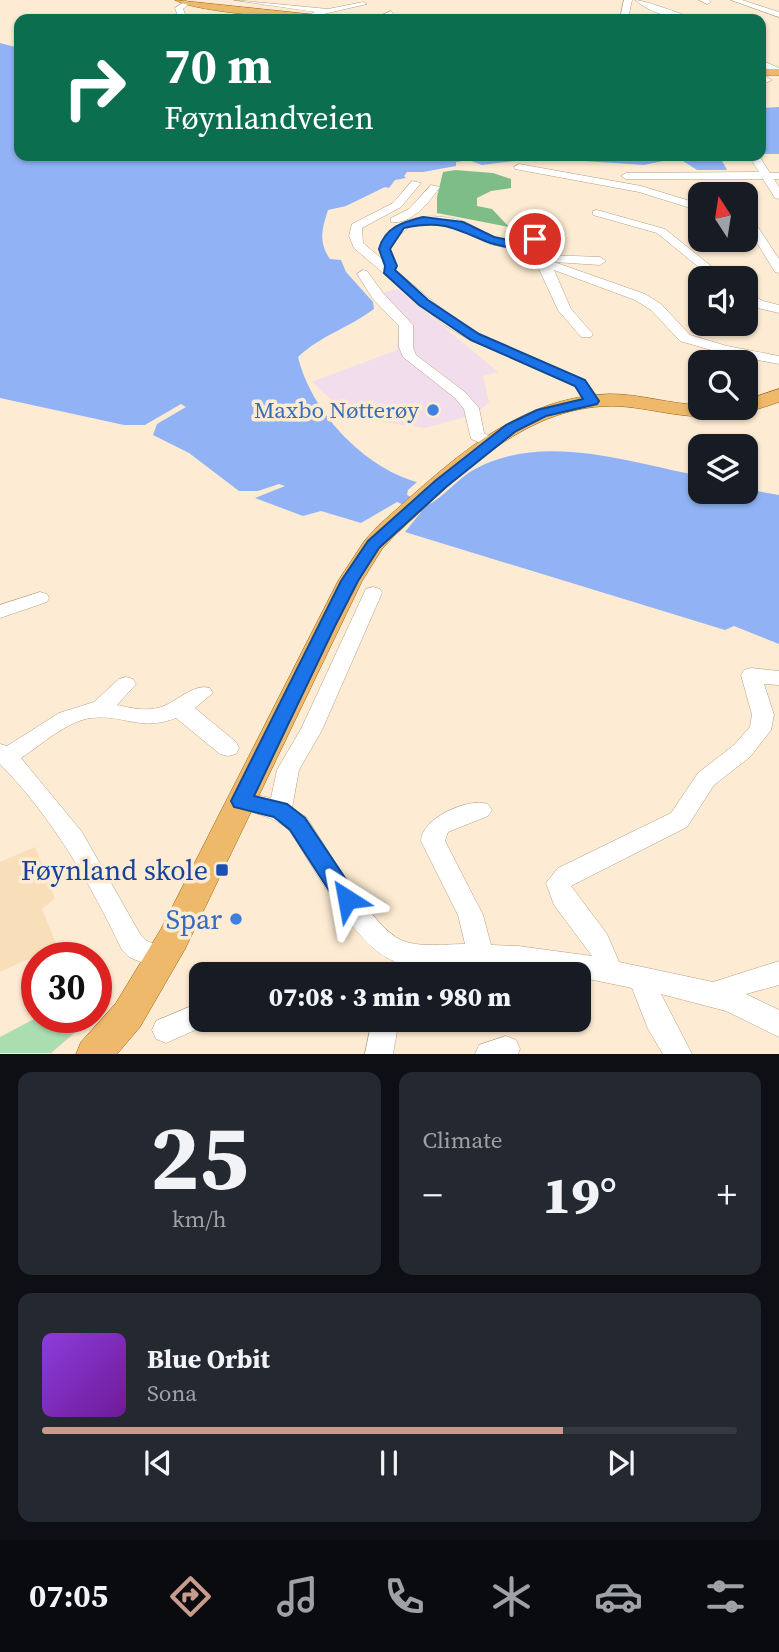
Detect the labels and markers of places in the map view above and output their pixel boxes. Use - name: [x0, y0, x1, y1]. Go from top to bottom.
- pin: [505, 209, 565, 269]
- place label: Maxbo Nøtterøy: [254, 394, 419, 426]
- marker: Maxbo Nøtterøy: [425, 402, 441, 418]
- place label: Føynland skole: [21, 851, 208, 889]
- marker: Føynland skole: [214, 862, 230, 878]
- place label: Spar: [166, 900, 222, 938]
- marker: Spar: [228, 911, 244, 927]

